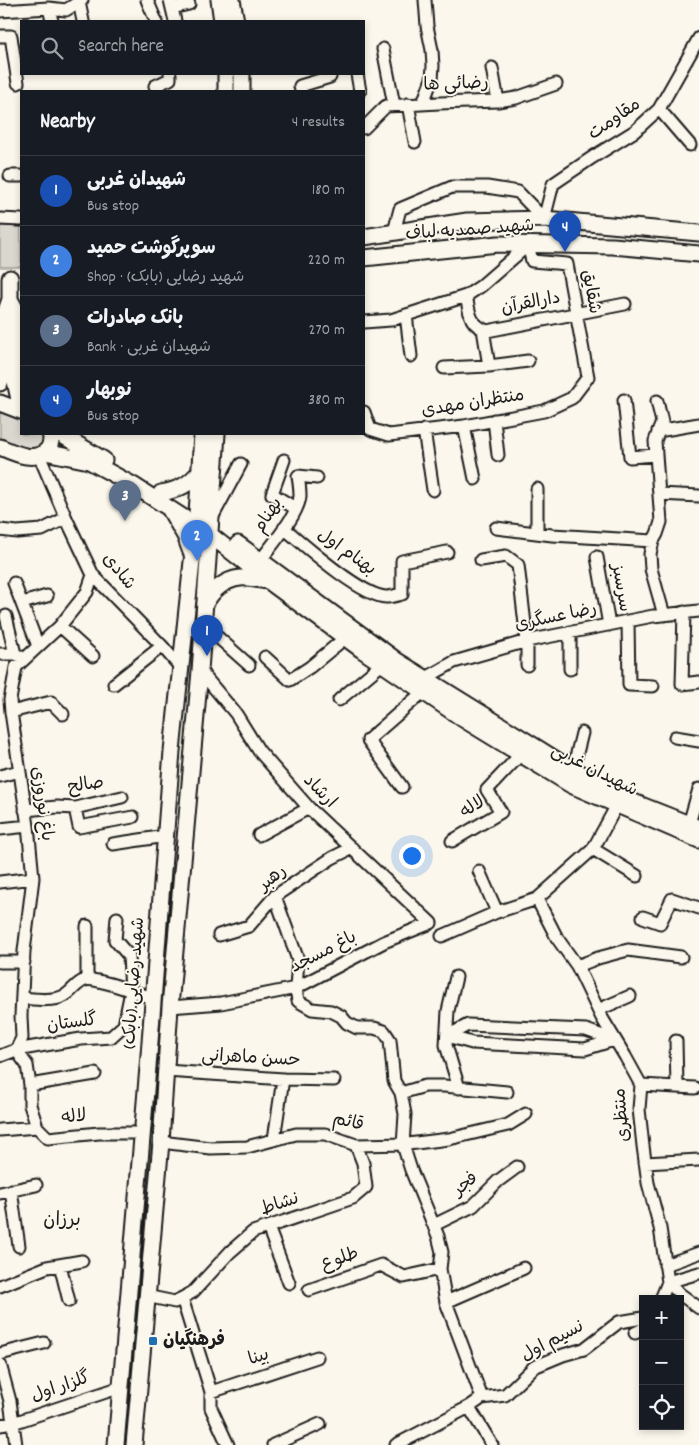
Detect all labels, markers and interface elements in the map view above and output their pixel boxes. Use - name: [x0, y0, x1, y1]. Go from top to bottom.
- search box: [20, 20, 365, 75]
- icon: search: [38, 34, 66, 62]
- text: Search here: [78, 34, 164, 61]
- street label: رضائی ها: [423, 71, 489, 99]
- street label: مقاومت: [584, 93, 646, 147]
- text: Nearby: [40, 108, 95, 138]
- text: 4 results: [292, 111, 345, 134]
- text: شهیدان غربی: [87, 168, 186, 195]
- text: 1: [54, 179, 58, 202]
- text: 180 m: [312, 179, 345, 202]
- text: Bus stop: [87, 195, 139, 218]
- pin: 4: [549, 211, 581, 252]
- street label: شهید صمدیه لباف: [405, 214, 535, 248]
- text: سوپرگوشت حمید: [87, 236, 216, 263]
- text: 2: [53, 249, 60, 272]
- text: 220 m: [308, 249, 345, 272]
- text: Shop · شهید رضایی (بابک): [87, 266, 244, 289]
- street label: شقایق: [574, 268, 606, 316]
- street label: دارالقرآن: [499, 286, 563, 322]
- text: بانک صادرات: [87, 306, 183, 333]
- text: 3: [52, 319, 60, 342]
- text: 270 m: [309, 319, 345, 342]
- text: Bank · شهیدان غربی: [87, 336, 211, 359]
- text: نوبهار: [87, 378, 131, 405]
- street label: منتظران مهدی: [420, 384, 526, 424]
- text: 4: [53, 389, 59, 412]
- text: 380 m: [308, 389, 345, 412]
- text: Bus stop: [87, 405, 139, 428]
- pin: 3: [109, 480, 141, 521]
- street label: بهنام: [248, 493, 290, 539]
- pin: 2: [181, 520, 213, 561]
- street label: بهنام اول: [311, 524, 381, 582]
- street label: شادی: [95, 548, 141, 596]
- street label: سرسبز: [603, 560, 637, 614]
- street label: رضا عسگری: [513, 597, 599, 639]
- pin: 1: [191, 615, 223, 656]
- street label: شهیدان غربی: [546, 738, 642, 804]
- street label: باغ نوروزی: [23, 765, 59, 843]
- street label: ارشاد: [297, 769, 341, 815]
- street label: صالح: [66, 771, 106, 801]
- street label: لاله: [456, 791, 490, 825]
- your location: [399, 843, 425, 869]
- street label: رهبر: [252, 860, 293, 900]
- street label: شهید رضایی (بابک): [118, 916, 152, 1050]
- street label: باغ مسجد: [287, 926, 361, 980]
- street label: گلستان: [45, 1008, 99, 1039]
- street label: حسن ماهرانی: [201, 1044, 301, 1074]
- street label: منتظری: [608, 1087, 638, 1143]
- street label: لاله: [60, 1104, 88, 1132]
- street label: قائم: [330, 1107, 366, 1139]
- street label: فجر: [446, 1167, 484, 1204]
- street label: نشاط: [257, 1187, 303, 1223]
- district label: برزان: [43, 1208, 81, 1235]
- street label: طلوع: [318, 1242, 362, 1278]
- map controls: [639, 1295, 684, 1430]
- button: +: [639, 1295, 684, 1340]
- street label: نسیم اول: [517, 1315, 589, 1369]
- place label: فرهنگیان: [163, 1328, 225, 1354]
- marker: فرهنگیان: [147, 1335, 159, 1347]
- button: −: [639, 1340, 684, 1385]
- street label: بینا: [245, 1343, 273, 1373]
- street label: گلزار اول: [28, 1366, 94, 1410]
- button: locate: [639, 1385, 684, 1430]

